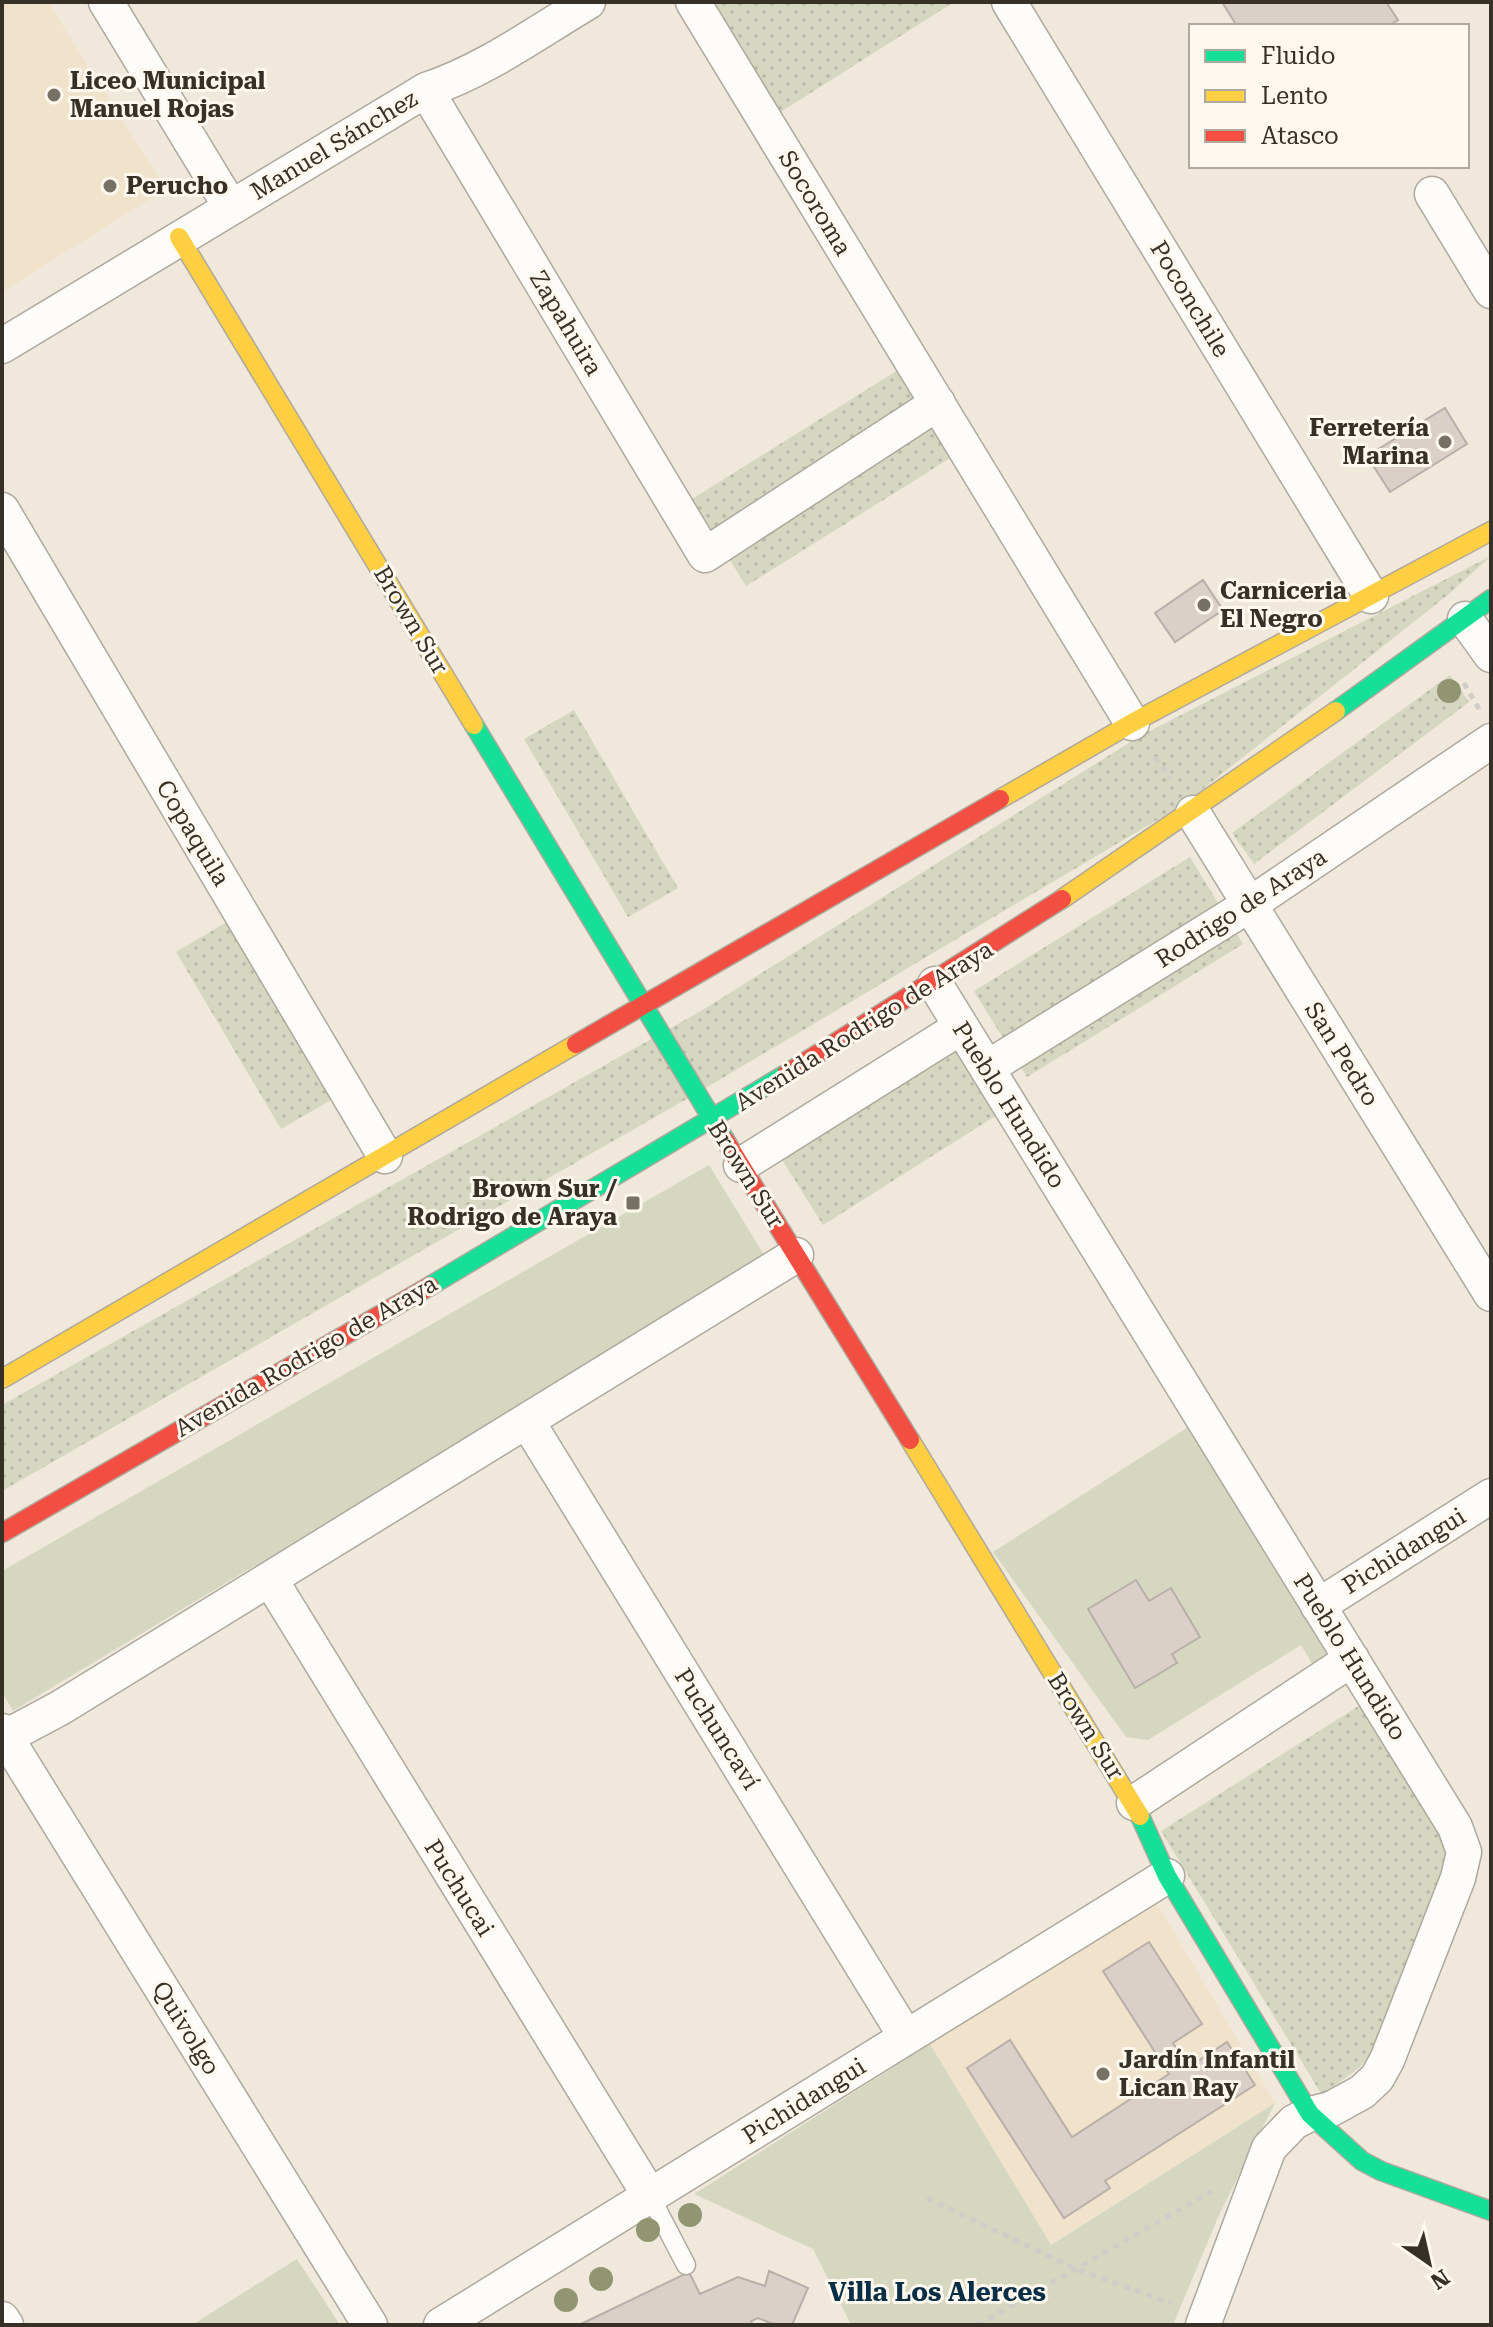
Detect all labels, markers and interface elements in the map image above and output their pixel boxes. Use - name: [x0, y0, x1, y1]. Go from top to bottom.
- legend: [1189, 24, 1469, 168]
- text: Fluido: [1261, 42, 1336, 70]
- place label: Liceo Municipal Manuel Rojas: [70, 67, 265, 123]
- text: Lento: [1261, 82, 1328, 110]
- street label: Manuel Sánchez: [246, 84, 422, 206]
- marker: Liceo Municipal Manuel Rojas: [45, 86, 63, 104]
- text: Atasco: [1261, 122, 1339, 150]
- street label: Socoroma: [773, 145, 857, 261]
- place label: Perucho: [126, 172, 228, 200]
- marker: Perucho: [101, 177, 119, 195]
- street label: Poconchile: [1144, 236, 1236, 362]
- street label: Zapahuira: [524, 266, 608, 380]
- place label: Ferretería Marina: [1309, 414, 1429, 470]
- marker: Ferretería Marina: [1436, 433, 1454, 451]
- street label: Brown Sur: [368, 561, 454, 679]
- place label: Carniceria El Negro: [1220, 577, 1347, 633]
- marker: Carniceria El Negro: [1195, 596, 1213, 614]
- street label: Copaquila: [150, 775, 236, 891]
- street label: Rodrigo de Araya: [1150, 842, 1332, 974]
- street label: Avenida Rodrigo de Araya: [730, 935, 998, 1117]
- street label: San Pedro: [1299, 997, 1385, 1111]
- street label: Pueblo Hundido: [947, 1017, 1071, 1193]
- street label: Brown Sur: [702, 1115, 790, 1233]
- place label: Brown Sur / Rodrigo de Araya: [407, 1175, 618, 1231]
- marker: Brown Sur / Rodrigo de Araya: [624, 1194, 642, 1212]
- street label: Avenida Rodrigo de Araya: [170, 1269, 442, 1443]
- street label: Pichidangui: [1337, 1502, 1471, 1600]
- street label: Pueblo Hundido: [1288, 1569, 1412, 1745]
- street label: Puchuncaví: [669, 1663, 765, 1795]
- street label: Brown Sur: [1042, 1667, 1130, 1785]
- street label: Puchucai: [418, 1835, 500, 1942]
- street label: Quivolgo: [146, 1976, 226, 2080]
- place label: Jardín Infantil Lican Ray: [1119, 2046, 1295, 2102]
- street label: Pichidangui: [737, 2052, 871, 2150]
- marker: Jardín Infantil Lican Ray: [1094, 2065, 1112, 2083]
- north arrow: [1389, 2223, 1469, 2303]
- text: N: [1426, 2264, 1454, 2294]
- district label: Villa Los Alerces: [828, 2277, 1046, 2307]

